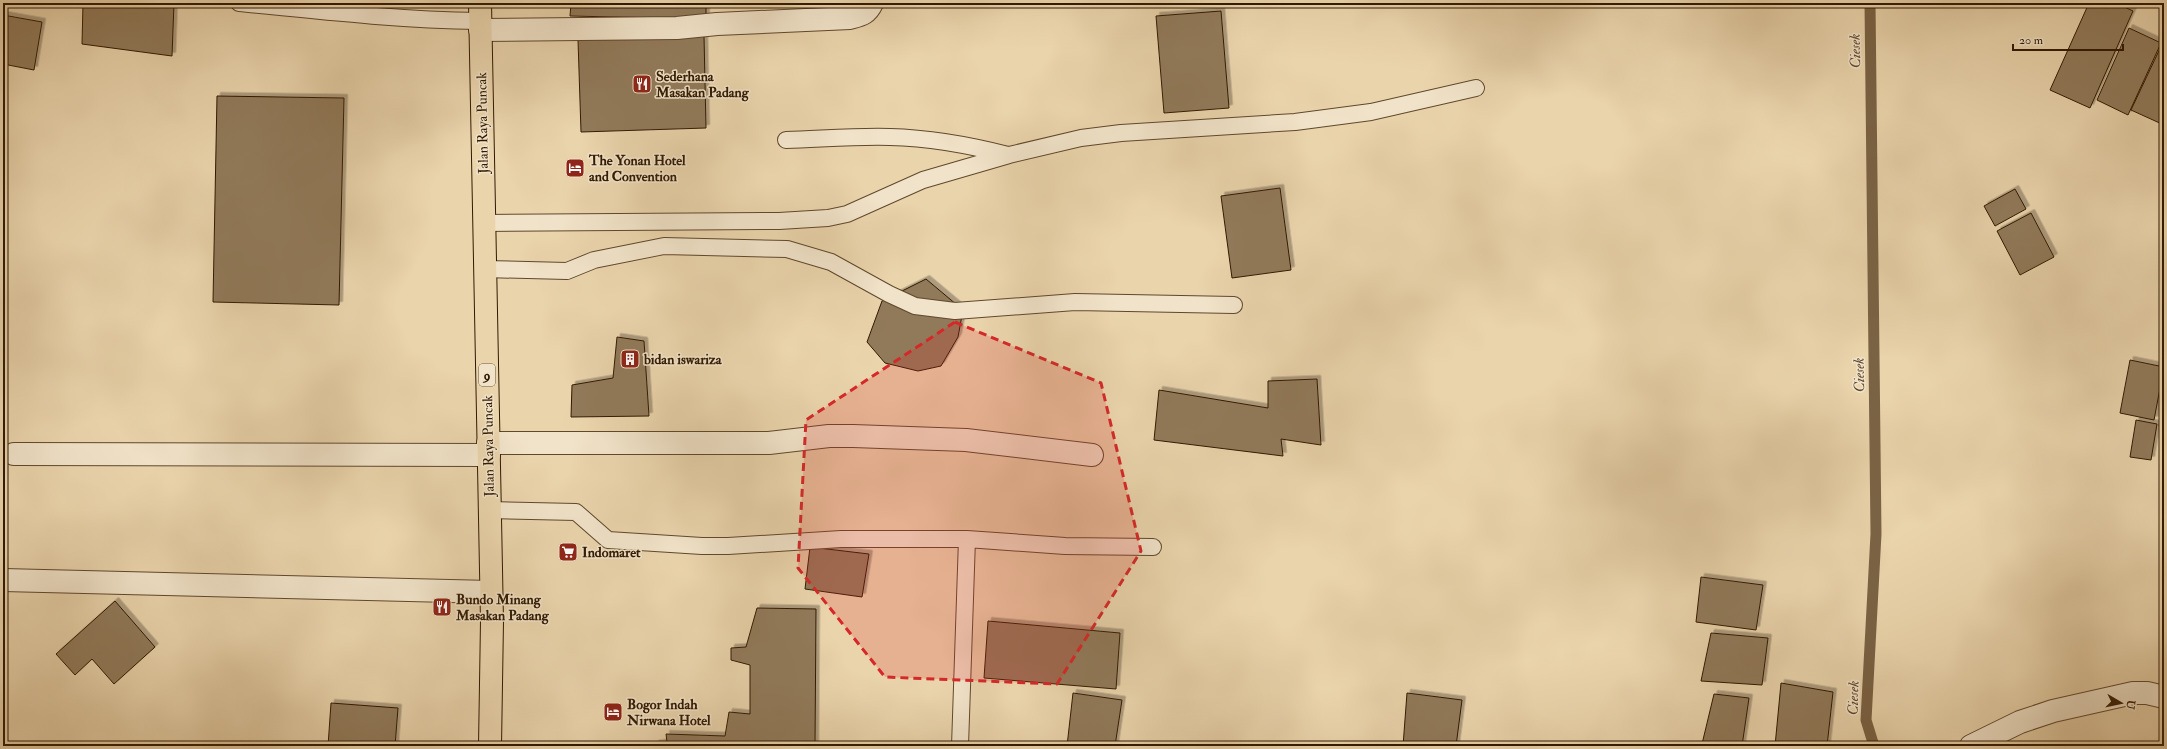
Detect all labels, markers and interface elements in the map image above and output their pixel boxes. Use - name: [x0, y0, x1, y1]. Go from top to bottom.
- scale bar: [2013, 26, 2123, 52]
- text: 20 m: [2019, 33, 2044, 48]
- water label: Ciesek: [1846, 34, 1865, 68]
- place label: Sederhana Masakan Padang: [655, 68, 750, 102]
- street label: Jalan Raya Puncak: [473, 72, 493, 175]
- restaurant icon: Sederhana Masakan Padang: [631, 73, 653, 95]
- place label: The Yonan Hotel and Convention: [588, 152, 686, 185]
- hotel icon: The Yonan Hotel and Convention: [564, 157, 586, 179]
- building icon: bidan iswariza: [619, 348, 641, 370]
- place label: bidan iswariza: [643, 351, 723, 368]
- water label: Ciesek: [1850, 358, 1869, 392]
- road number: 9: [479, 364, 495, 386]
- street label: Jalan Raya Puncak: [479, 395, 499, 498]
- supermarket icon: Indomaret: [557, 541, 579, 563]
- place label: Indomaret: [582, 544, 641, 561]
- place label: Bundo Minang Masakan Padang: [455, 591, 550, 625]
- restaurant icon: Bundo Minang Masakan Padang: [431, 596, 453, 618]
- water label: Ciesek: [1843, 680, 1864, 716]
- north arrow: [2101, 683, 2141, 723]
- place label: Bogor Indah Nirwana Hotel: [626, 696, 711, 729]
- text: U: [2123, 699, 2138, 711]
- hotel icon: Bogor Indah Nirwana Hotel: [602, 701, 624, 723]

